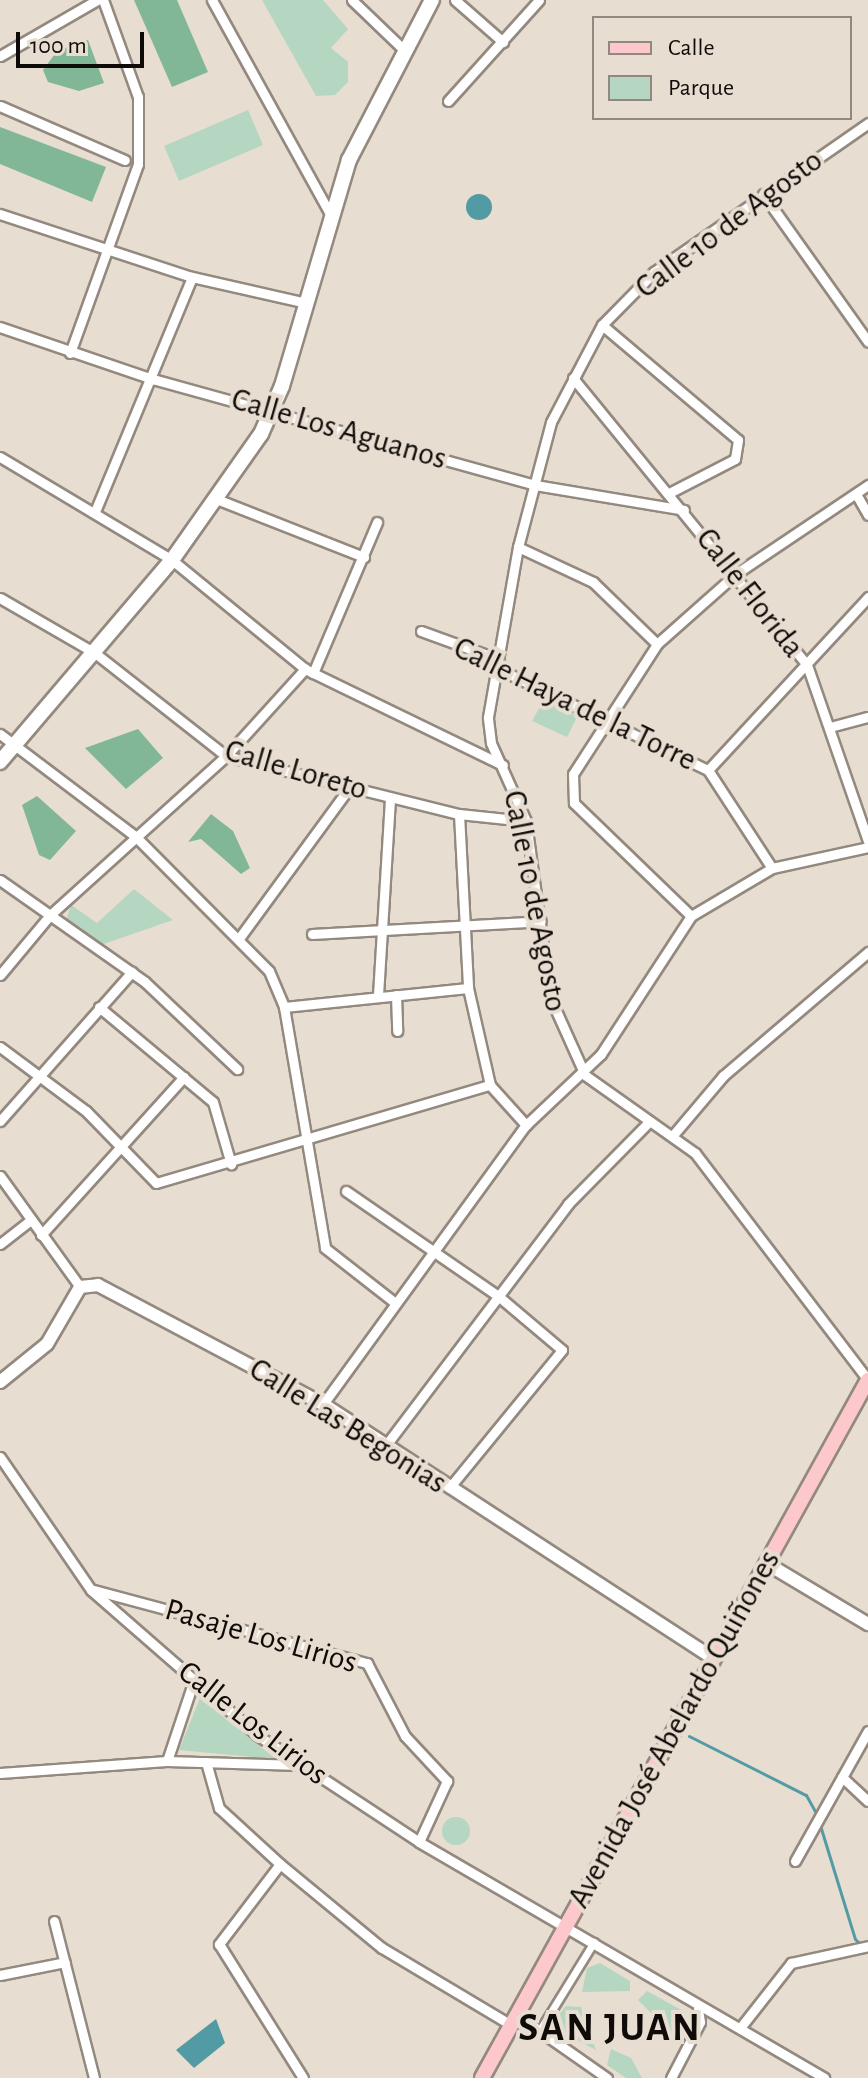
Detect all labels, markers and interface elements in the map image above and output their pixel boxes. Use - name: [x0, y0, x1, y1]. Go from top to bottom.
- scale bar: [20, 16, 148, 66]
- legend: [592, 16, 852, 120]
- text: 100 m: [30, 34, 87, 58]
- text: Calle: [668, 36, 715, 60]
- text: Parque: [668, 76, 734, 100]
- street label: Calle 10 de Agosto: [628, 141, 830, 307]
- street label: Calle Los Aguanos: [227, 380, 451, 478]
- street label: Calle Florida: [688, 521, 812, 665]
- street label: Calle Haya de la Torre: [447, 629, 703, 779]
- street label: Calle Loreto: [221, 731, 371, 809]
- street label: Calle 10 de Agosto: [495, 787, 575, 1015]
- street label: Calle Las Begonias: [242, 1350, 454, 1502]
- street label: Avenida José Abelardo Quiñones: [560, 1543, 788, 1915]
- street label: Pasaje Los Lirios: [160, 1590, 362, 1682]
- street label: Calle Los Lirios: [170, 1653, 336, 1793]
- district label: SAN JUAN: [518, 2004, 702, 2052]

